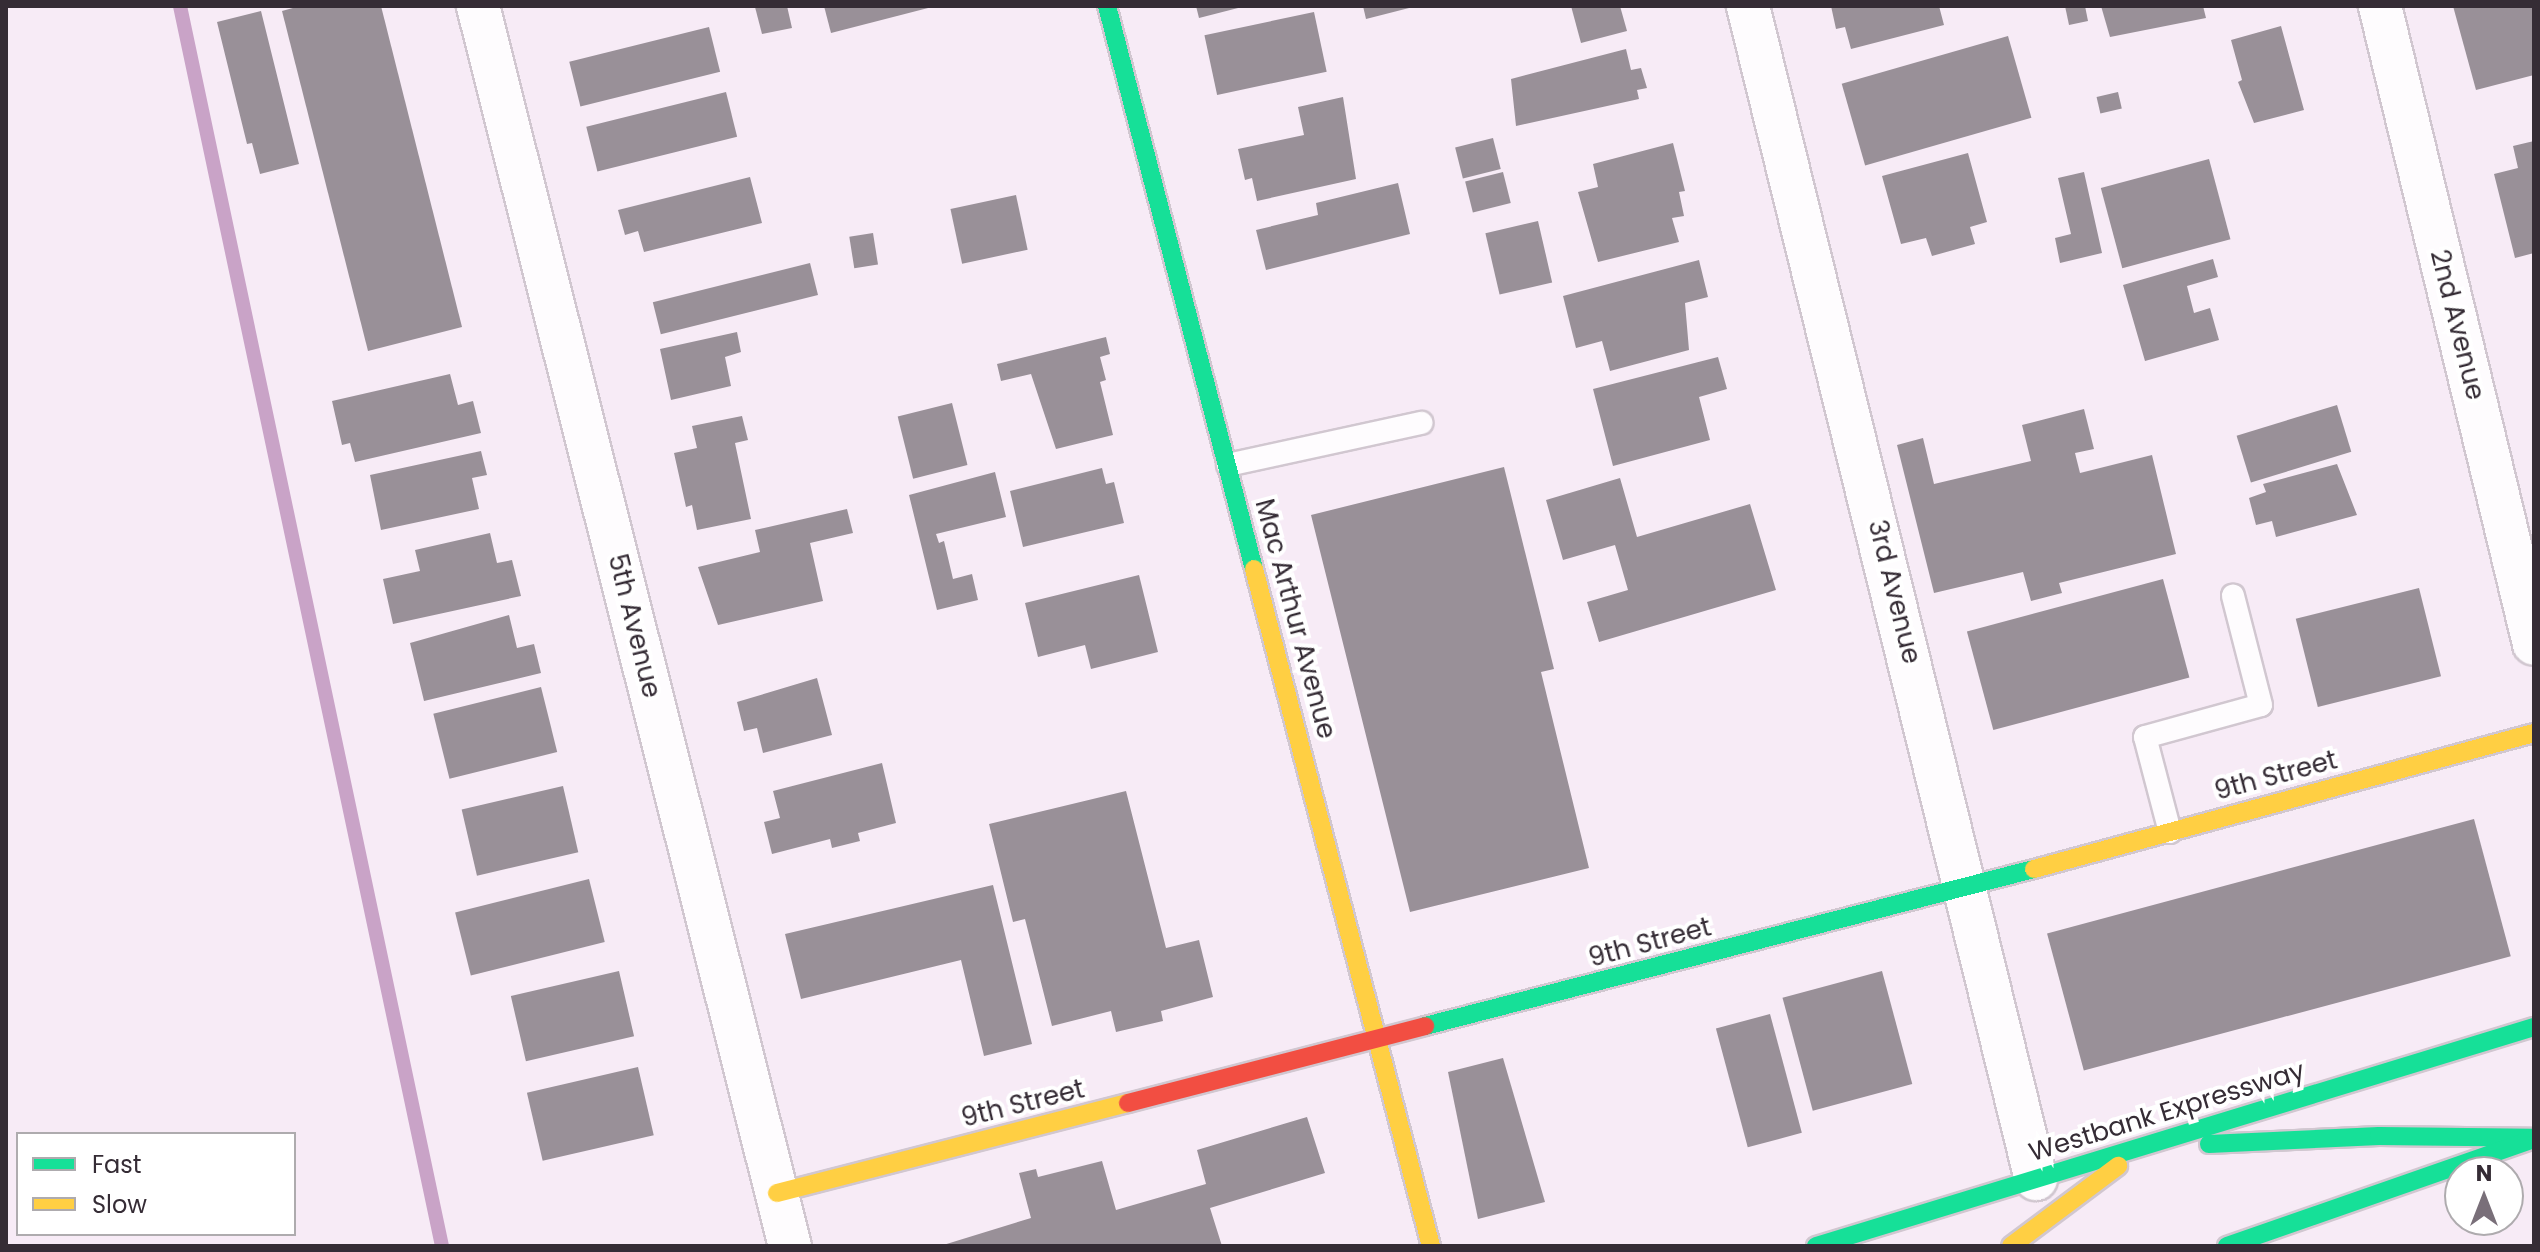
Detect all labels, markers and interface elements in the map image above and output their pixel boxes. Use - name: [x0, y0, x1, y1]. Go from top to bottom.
- street label: 2nd Avenue: [2423, 247, 2491, 403]
- street label: Mac Arthur Avenue: [1248, 496, 1342, 742]
- street label: 3rd Avenue: [1861, 517, 1927, 667]
- street label: 5th Avenue: [601, 551, 667, 701]
- street label: 9th Street: [2211, 745, 2341, 807]
- street label: 9th Street: [1585, 912, 1715, 974]
- street label: Westbank Expressway: [2025, 1055, 2309, 1169]
- street label: 9th Street: [958, 1074, 1088, 1134]
- legend: [16, 1132, 296, 1236]
- text: Fast: [92, 1148, 142, 1181]
- north arrow: [2444, 1156, 2524, 1236]
- text: N: [2476, 1158, 2492, 1189]
- text: Slow: [92, 1188, 147, 1221]

